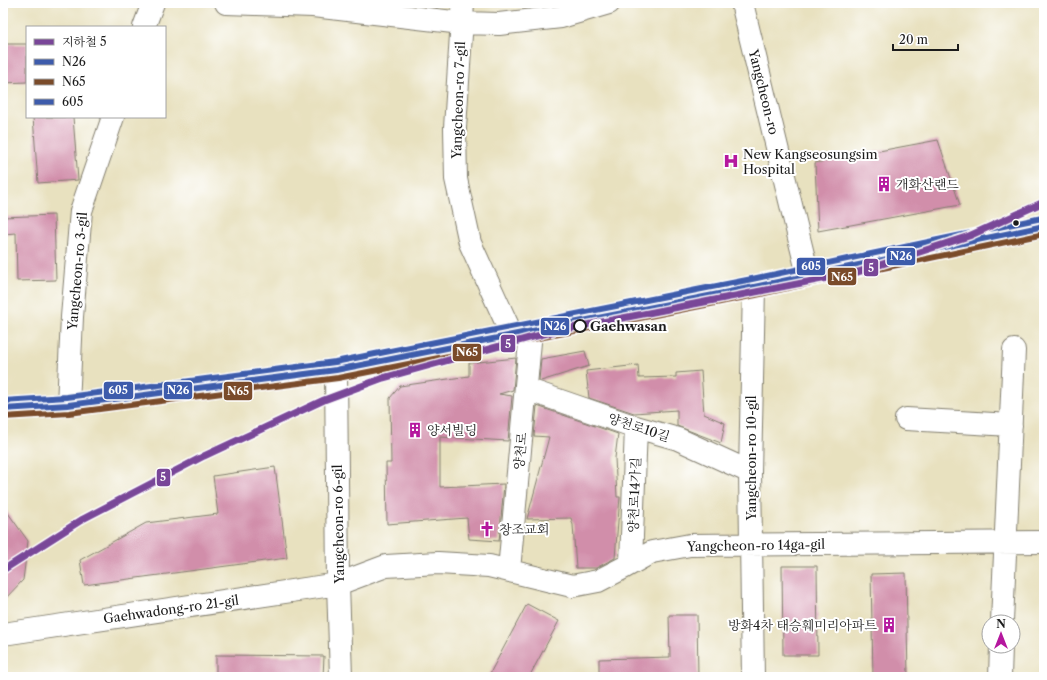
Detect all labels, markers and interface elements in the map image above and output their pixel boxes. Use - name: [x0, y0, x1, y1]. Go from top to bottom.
- legend: [26, 26, 166, 118]
- scale bar: [893, 26, 958, 52]
- text: 20 m: [899, 32, 928, 47]
- text: 지하철 5: [62, 34, 107, 49]
- street label: Yangcheon-ro 7-gil: [448, 41, 468, 160]
- street label: Yangcheon-ro: [745, 47, 782, 136]
- text: N26: [62, 54, 86, 69]
- text: N65: [62, 74, 85, 89]
- text: 605: [62, 94, 83, 109]
- place label: New Kangseosungsim Hospital: [743, 146, 878, 177]
- hospital icon: New Kangseosungsim Hospital: [722, 152, 740, 170]
- building icon: 개화산랜드: [875, 175, 893, 193]
- place label: 개화산랜드: [896, 176, 959, 192]
- street label: Yangcheon-ro 3-gil: [64, 211, 90, 332]
- unlabelled marker: [1011, 218, 1021, 228]
- line badge: N26: [886, 247, 916, 266]
- text: N26: [890, 249, 913, 263]
- line badge: 605: [796, 257, 826, 276]
- line badge: 5: [863, 258, 879, 277]
- text: 605: [801, 259, 821, 273]
- text: 5: [868, 261, 874, 275]
- line badge: N65: [827, 267, 857, 286]
- text: N65: [831, 270, 853, 284]
- line badge: N26: [540, 317, 570, 336]
- place label: Gaehwasan: [590, 318, 667, 334]
- text: N26: [544, 319, 567, 333]
- marker: Gaehwasan: [573, 319, 587, 333]
- line badge: 5: [500, 334, 516, 353]
- text: 5: [505, 337, 511, 351]
- line badge: N65: [452, 343, 482, 362]
- text: N65: [456, 345, 478, 359]
- line badge: 605: [103, 381, 134, 400]
- line badge: N26: [163, 381, 193, 400]
- line badge: N65: [223, 381, 253, 401]
- text: 605: [108, 383, 128, 397]
- text: N26: [167, 383, 190, 397]
- text: N65: [227, 384, 249, 398]
- street label: Yangcheon-ro 10-gil: [743, 395, 759, 522]
- street label: 양천로10길: [606, 410, 672, 444]
- building icon: 양서빌딩: [406, 421, 424, 439]
- place label: 양서빌딩: [427, 422, 477, 438]
- street label: 양천로: [510, 431, 530, 470]
- street label: 양천로14가길: [625, 457, 643, 533]
- street label: Yangcheon-ro 6-gil: [329, 464, 347, 585]
- line badge: 5: [156, 468, 171, 487]
- text: 5: [160, 470, 166, 484]
- church icon: 창조교회: [478, 520, 496, 538]
- place label: 창조교회: [499, 521, 549, 537]
- street label: Yangcheon-ro 14ga-gil: [686, 536, 825, 554]
- street label: Gaehwadong-ro 21-gil: [102, 592, 240, 626]
- north arrow: [981, 614, 1021, 654]
- building icon: 방화4차 태승훼미리아파트: [880, 616, 898, 634]
- place label: 방화4차 태승훼미리아파트: [728, 617, 877, 633]
- text: N: [996, 617, 1006, 631]

